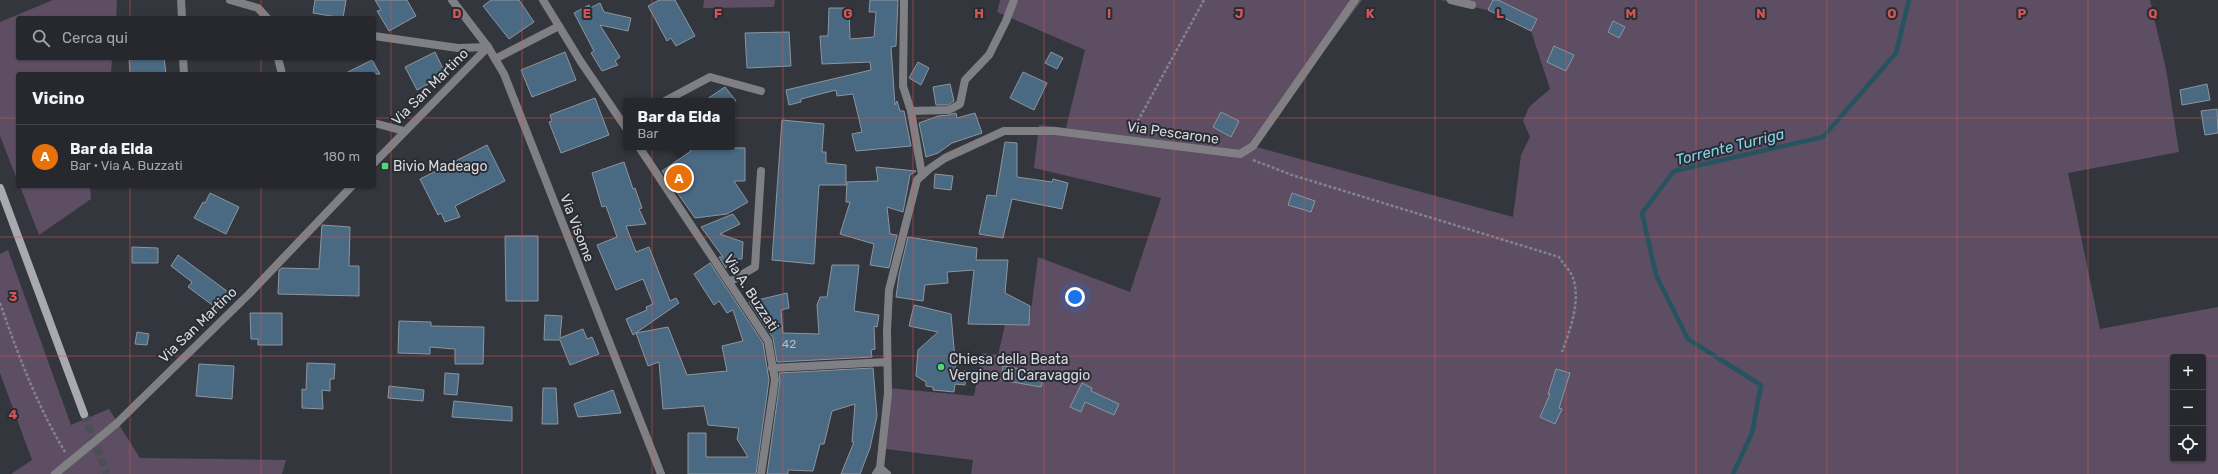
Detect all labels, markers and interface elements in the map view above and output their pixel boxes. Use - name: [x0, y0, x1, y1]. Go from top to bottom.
- text: D: [452, 6, 462, 21]
- text: E: [583, 6, 591, 21]
- text: F: [714, 6, 722, 21]
- text: G: [843, 6, 853, 21]
- text: H: [974, 6, 984, 21]
- text: I: [1107, 6, 1111, 21]
- text: J: [1235, 6, 1243, 21]
- text: K: [1366, 6, 1375, 21]
- text: L: [1496, 6, 1504, 21]
- text: M: [1626, 6, 1636, 21]
- text: N: [1756, 6, 1766, 21]
- text: O: [1887, 6, 1897, 21]
- text: P: [2018, 6, 2027, 21]
- text: Q: [2148, 6, 2158, 21]
- search box: [16, 16, 376, 60]
- icon: search: [30, 27, 52, 49]
- text: Cerca qui: [62, 29, 128, 47]
- street label: Via San Martino: [388, 45, 472, 129]
- text: Vicino: [32, 88, 85, 108]
- popup: [623, 98, 735, 150]
- text: Bar da Elda: [638, 108, 720, 126]
- street label: Via Pescarone: [1126, 118, 1220, 148]
- water label: Torrente Turriga: [1674, 125, 1787, 169]
- text: Bar: [638, 126, 658, 141]
- text: Bar da Elda: [70, 140, 153, 158]
- text: A: [40, 149, 50, 164]
- text: 180 m: [323, 149, 360, 164]
- text: Bar · Via A. Buzzati: [70, 158, 183, 173]
- place label: Bivio Madeago: [393, 158, 488, 175]
- marker: Bivio Madeago: [380, 161, 390, 171]
- pin: A: [666, 163, 692, 193]
- street label: Via Visome: [556, 192, 598, 264]
- street label: Via A. Buzzati: [720, 251, 782, 335]
- street label: Via San Martino: [156, 284, 240, 366]
- your location: [1065, 287, 1085, 307]
- text: 3: [9, 289, 18, 304]
- house number: 42: [782, 337, 796, 351]
- place label: Chiesa della Beata Vergine di Caravaggio: [949, 351, 1090, 384]
- map controls: [2170, 354, 2206, 462]
- button: +: [2170, 354, 2206, 390]
- marker: Chiesa della Beata Vergine di Caravaggio: [936, 362, 946, 372]
- button: −: [2170, 390, 2206, 426]
- text: 4: [9, 407, 18, 422]
- button: locate: [2170, 426, 2206, 462]

